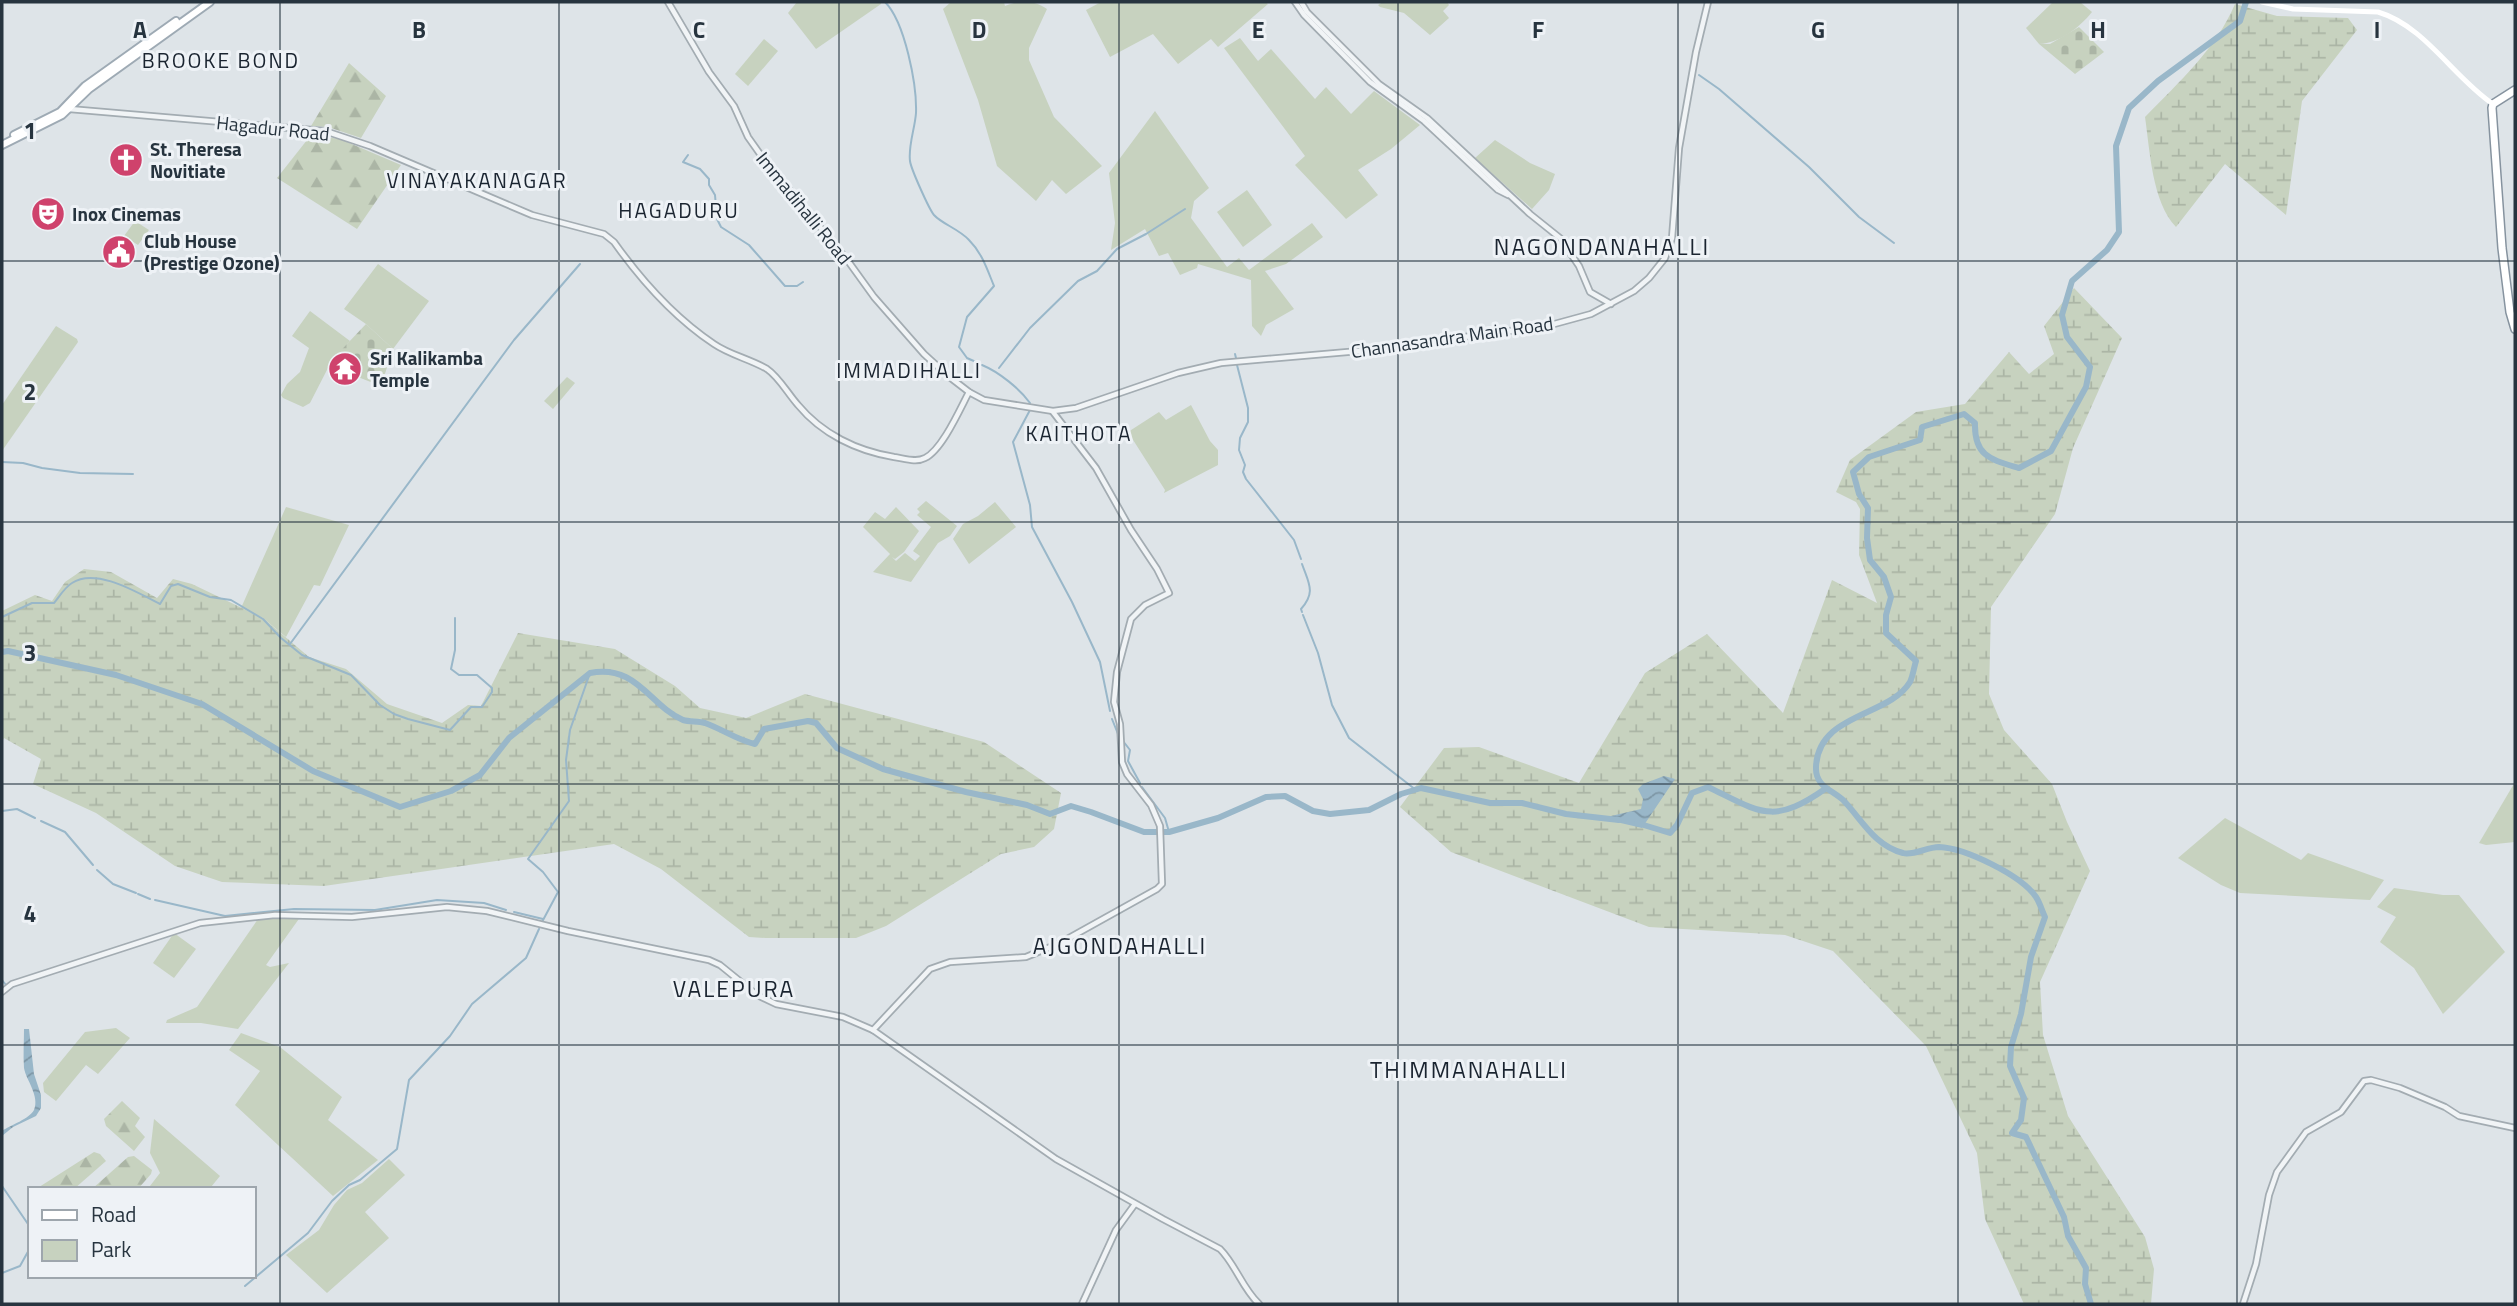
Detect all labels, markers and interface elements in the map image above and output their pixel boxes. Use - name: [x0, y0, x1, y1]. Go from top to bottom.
- text: A: [133, 12, 147, 47]
- text: B: [412, 12, 426, 47]
- text: C: [693, 12, 705, 47]
- text: D: [972, 12, 986, 47]
- text: E: [1252, 12, 1264, 47]
- text: F: [1532, 12, 1544, 47]
- text: G: [1811, 12, 1825, 47]
- text: H: [2090, 12, 2106, 47]
- text: I: [2374, 12, 2380, 47]
- district label: BROOKE BOND: [142, 44, 300, 76]
- street label: Hagadur Road: [215, 107, 331, 148]
- text: 1: [24, 113, 36, 148]
- place label: St. Theresa Novitiate: [150, 134, 242, 185]
- church icon: St. Theresa Novitiate: [107, 141, 145, 179]
- street label: Immadihalli Road: [750, 145, 859, 270]
- district label: VINAYAKANAGAR: [386, 164, 568, 196]
- district label: HAGADURU: [618, 194, 740, 226]
- theatre icon: Inox Cinemas: [29, 195, 67, 233]
- place label: Inox Cinemas: [72, 199, 181, 228]
- place label: Club House (Prestige Ozone): [144, 226, 280, 277]
- district label: NAGONDANAHALLI: [1494, 229, 1710, 264]
- public building icon: Club House (Prestige Ozone): [100, 233, 138, 271]
- street label: Channasandra Main Road: [1349, 308, 1555, 365]
- place label: Sri Kalikamba Temple: [370, 343, 483, 394]
- temple icon: Sri Kalikamba Temple: [326, 350, 364, 388]
- district label: IMMADIHALLI: [836, 354, 982, 386]
- text: 2: [24, 374, 36, 409]
- district label: KAITHOTA: [1026, 417, 1132, 449]
- text: 3: [24, 635, 36, 670]
- text: 4: [24, 896, 36, 931]
- district label: AJGONDAHALLI: [1033, 928, 1207, 963]
- district label: VALEPURA: [673, 971, 795, 1006]
- district label: THIMMANAHALLI: [1370, 1052, 1568, 1087]
- legend: [28, 1187, 256, 1278]
- text: Road: [91, 1198, 136, 1230]
- text: Park: [91, 1233, 131, 1265]

